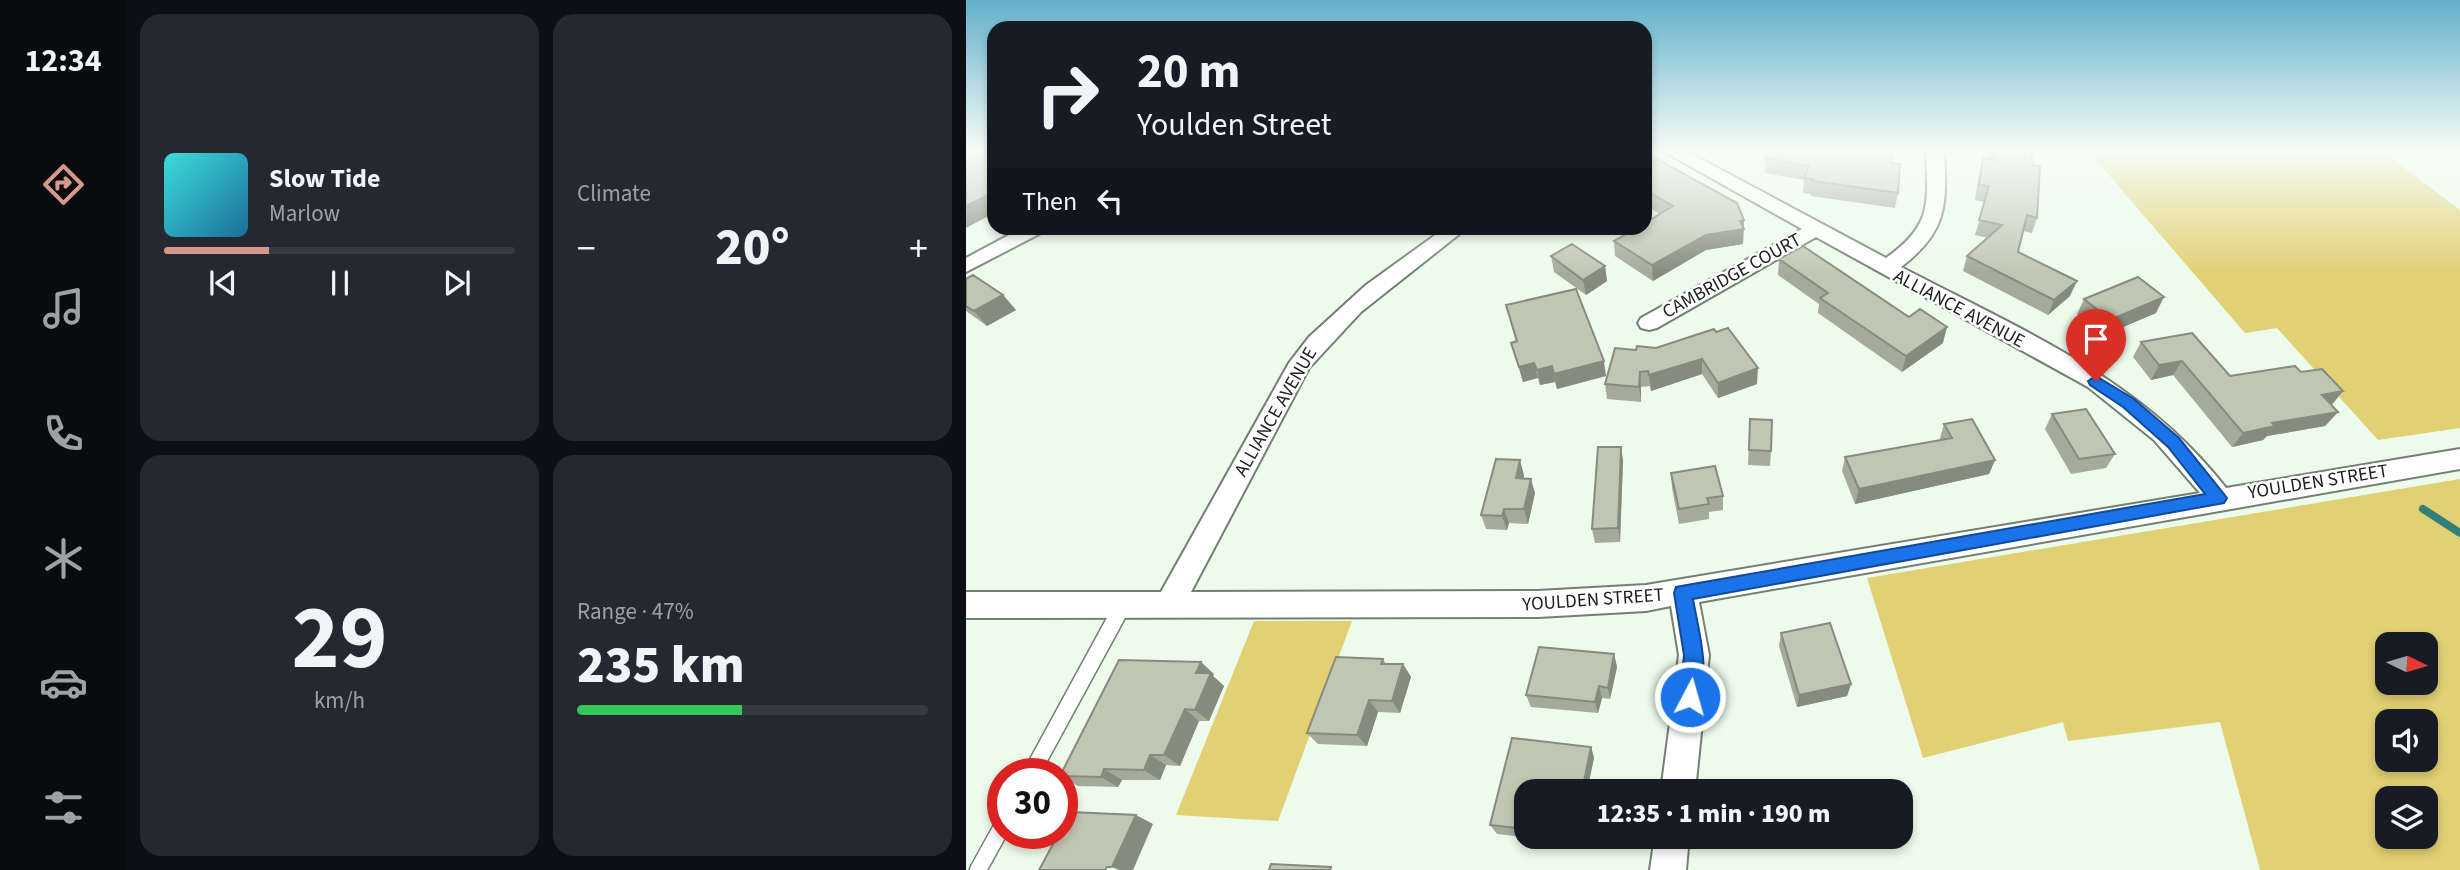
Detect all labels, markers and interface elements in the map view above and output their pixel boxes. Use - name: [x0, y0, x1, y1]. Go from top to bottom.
- text: 20 m: [1137, 37, 1241, 107]
- text: 12:34: [24, 38, 102, 84]
- icon: right: [1022, 49, 1113, 140]
- text: Youlden Street: [1137, 102, 1332, 148]
- icon: directions: [39, 160, 88, 209]
- text: Slow Tide: [269, 160, 380, 197]
- text: Climate: [577, 177, 651, 210]
- icon: left: [1091, 182, 1129, 220]
- text: Then: [1022, 183, 1077, 220]
- text: Marlow: [269, 197, 340, 230]
- text: 20°: [715, 211, 790, 285]
- text: −: [577, 222, 596, 276]
- text: +: [909, 222, 928, 276]
- street label: CAMBRIDGE COURT: [1658, 227, 1806, 325]
- street label: ALLIANCE AVENUE: [1888, 263, 2030, 355]
- icon: previous: [204, 264, 242, 302]
- icon: pause: [321, 264, 359, 302]
- icon: next: [438, 264, 476, 302]
- icon: music: [39, 284, 88, 333]
- pin: [2066, 309, 2126, 381]
- icon: arrive: [2077, 320, 2115, 358]
- street label: ALLIANCE AVENUE: [1228, 342, 1324, 482]
- icon: phone: [39, 409, 88, 458]
- street label: YOULDEN STREET: [2245, 458, 2390, 507]
- icon: climate: [39, 534, 88, 583]
- text: 29: [291, 574, 388, 703]
- street label: YOULDEN STREET: [1520, 582, 1665, 618]
- text: Range · 47%: [577, 595, 694, 628]
- text: 235 km: [577, 629, 745, 703]
- north arrow: [2375, 632, 2438, 695]
- map controls: [2375, 632, 2438, 849]
- icon: car: [39, 658, 88, 707]
- position arrow: [1653, 660, 1727, 734]
- text: km/h: [314, 684, 365, 717]
- button: sound: [2375, 709, 2438, 772]
- speed limit sign: 30: [987, 758, 1078, 849]
- icon: filters: [39, 783, 88, 832]
- button: layers: [2375, 786, 2438, 849]
- text: 12:35 · 1 min · 190 m: [1597, 795, 1830, 832]

